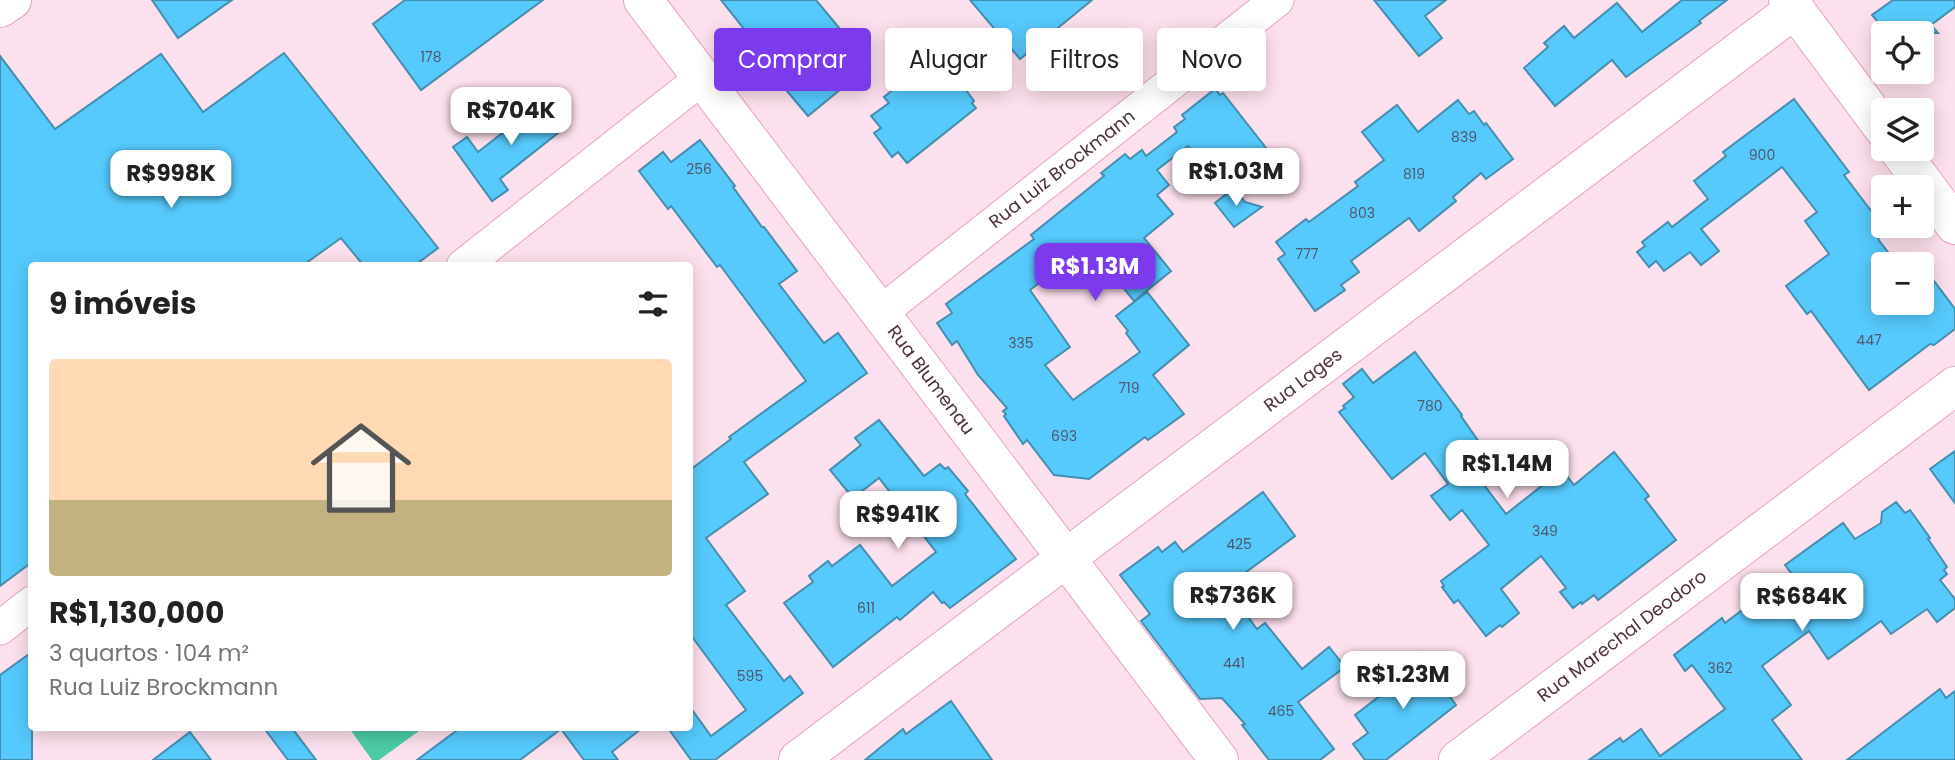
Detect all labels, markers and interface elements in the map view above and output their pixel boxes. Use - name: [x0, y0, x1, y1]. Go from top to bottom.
- map controls: [1871, 21, 1934, 315]
- button: locate: [1871, 21, 1934, 84]
- chip: Comprar: [714, 28, 871, 91]
- chip: Alugar: [885, 28, 1012, 91]
- chip: Filtros: [1026, 28, 1143, 91]
- chip: Novo: [1157, 28, 1266, 91]
- house number: 178: [421, 47, 442, 67]
- pin: R$704K: [454, 88, 568, 147]
- text: R$704K: [466, 94, 556, 126]
- button: layers: [1871, 98, 1934, 161]
- street label: Rua Luiz Brockmann: [983, 104, 1140, 234]
- house number: 839: [1451, 127, 1477, 147]
- house number: 900: [1749, 145, 1775, 165]
- pin: R$1.03M: [1171, 148, 1301, 208]
- pin: R$998K: [114, 150, 228, 210]
- text: R$1.03M: [1188, 155, 1284, 187]
- text: R$998K: [126, 157, 216, 189]
- house number: 256: [686, 159, 712, 179]
- house number: 819: [1403, 164, 1425, 184]
- button: +: [1871, 175, 1934, 238]
- house number: 803: [1349, 203, 1375, 223]
- pin: R$1.13M: [1030, 244, 1160, 303]
- house number: 777: [1296, 244, 1319, 264]
- text: R$1.13M: [1051, 250, 1139, 282]
- button: −: [1871, 252, 1934, 315]
- text: 9 imóveis: [49, 282, 196, 325]
- icon: filters: [634, 285, 672, 323]
- street label: Rua Blumenau: [882, 320, 981, 440]
- house number: 447: [1856, 330, 1882, 350]
- house number: 335: [1008, 333, 1034, 353]
- street label: Rua Lages: [1258, 342, 1347, 417]
- house number: 719: [1119, 378, 1139, 398]
- house number: 780: [1417, 396, 1443, 416]
- icon: home: [298, 405, 424, 531]
- house number: 693: [1051, 426, 1077, 446]
- pin: R$1.14M: [1442, 440, 1572, 500]
- text: R$1.14M: [1462, 447, 1552, 479]
- pin: R$941K: [841, 491, 955, 551]
- text: R$941K: [856, 498, 940, 530]
- house number: 349: [1532, 521, 1558, 541]
- house number: 425: [1226, 534, 1252, 554]
- street label: Rua Marechal Deodoro: [1532, 564, 1712, 708]
- pin: R$736K: [1176, 572, 1290, 632]
- pin: R$684K: [1745, 574, 1859, 633]
- text: R$736K: [1189, 579, 1277, 611]
- text: R$684K: [1756, 580, 1848, 612]
- text: R$1,130,000: [49, 591, 224, 634]
- house number: 611: [857, 598, 875, 618]
- text: 3 quartos · 104 m²: [49, 637, 249, 669]
- pin: R$1.23M: [1338, 652, 1468, 711]
- house number: 441: [1223, 653, 1245, 673]
- text: R$1.23M: [1356, 658, 1450, 690]
- house number: 362: [1707, 658, 1733, 678]
- house number: 595: [737, 666, 763, 686]
- text: Rua Luiz Brockmann: [49, 671, 278, 703]
- house number: 465: [1268, 701, 1294, 721]

